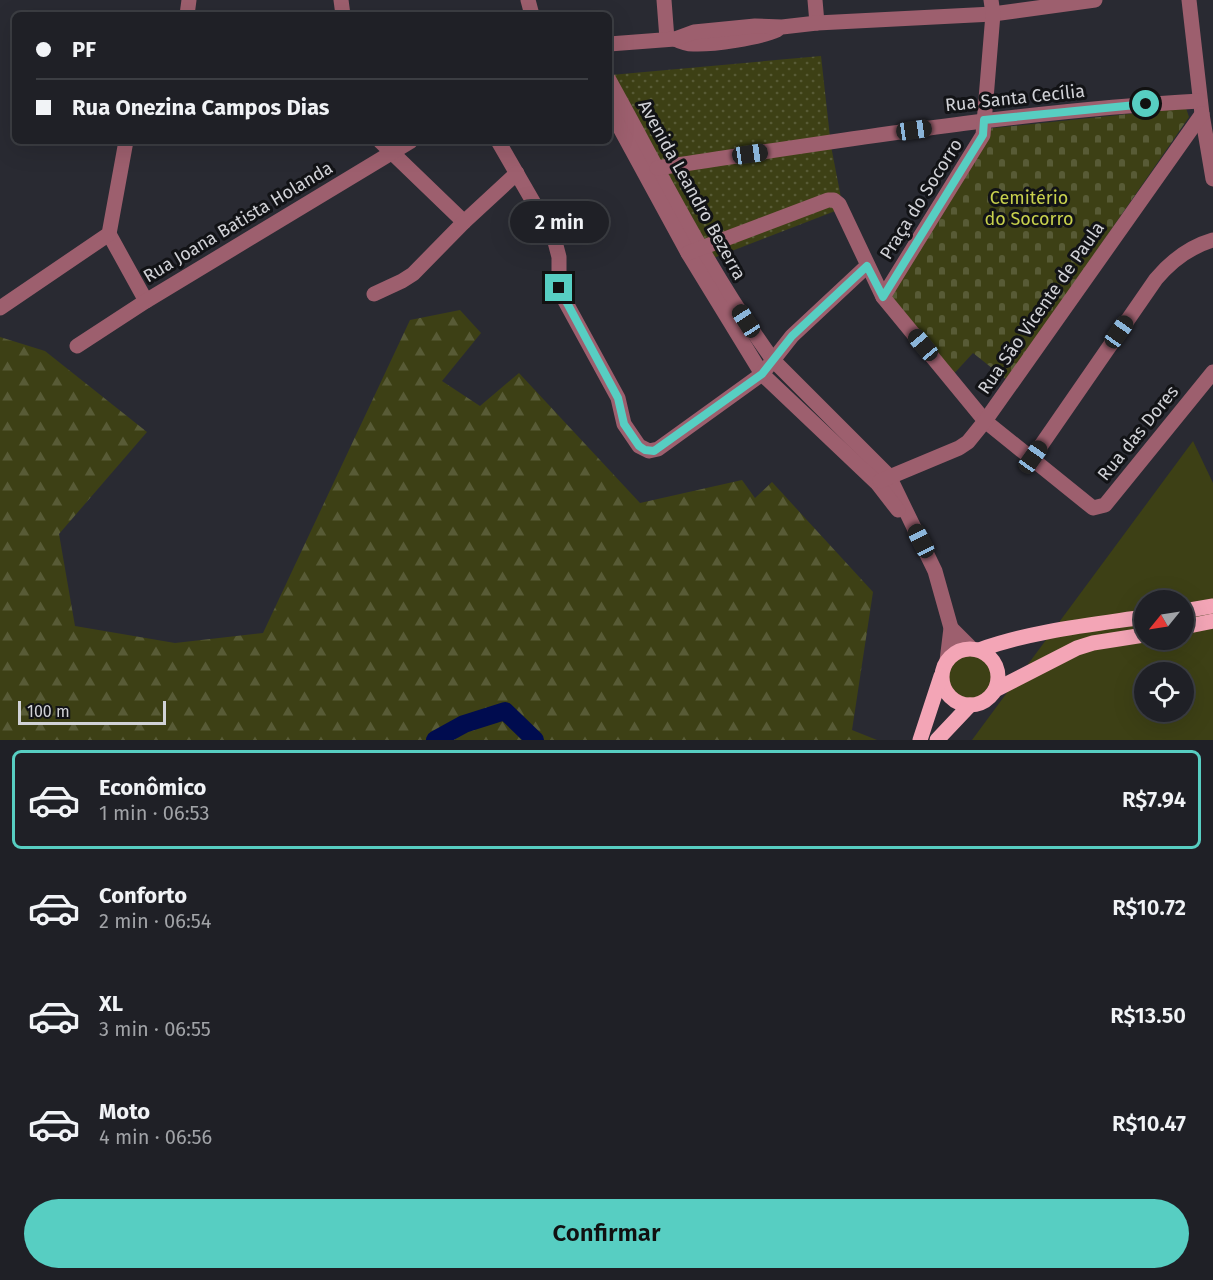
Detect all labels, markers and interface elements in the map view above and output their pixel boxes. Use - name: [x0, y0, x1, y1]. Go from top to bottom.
- text: PF: [72, 36, 96, 63]
- street label: Rua Santa Cecília: [944, 80, 1086, 116]
- route start: [1132, 90, 1159, 117]
- text: Rua Onezina Campos Dias: [72, 94, 329, 121]
- street label: Avenida Leandro Bezerra: [633, 96, 751, 284]
- car: [895, 119, 933, 141]
- street label: Praça do Socorro: [875, 135, 967, 263]
- car: [731, 143, 769, 165]
- street label: Rua Joana Batista Holanda: [139, 157, 337, 287]
- park label: Cemitério do Socorro: [985, 187, 1074, 230]
- callout: 2 min: [510, 201, 608, 243]
- text: 2 min: [535, 210, 584, 234]
- street label: Rua São Vicente de Paula: [973, 218, 1109, 398]
- route end: [545, 274, 572, 301]
- car: [729, 301, 763, 341]
- car: [1101, 312, 1137, 352]
- car: [905, 325, 941, 365]
- street label: Rua das Dores: [1093, 381, 1183, 485]
- car: [1015, 437, 1051, 477]
- car: [905, 521, 937, 561]
- north arrow: [1134, 590, 1194, 650]
- map controls: [1134, 590, 1194, 722]
- button: locate: [1134, 662, 1194, 722]
- scale bar: [18, 698, 166, 726]
- text: 100 m: [27, 702, 70, 721]
- icon: car: [27, 773, 81, 827]
- text: Econômico: [99, 774, 206, 801]
- text: R$7.94: [1122, 786, 1186, 813]
- text: 1 min · 06:53: [99, 801, 209, 825]
- icon: car: [27, 881, 81, 935]
- text: Conforto: [99, 882, 187, 909]
- text: R$10.72: [1112, 894, 1186, 921]
- text: 2 min · 06:54: [99, 909, 211, 933]
- icon: car: [27, 989, 81, 1043]
- text: XL: [99, 990, 123, 1017]
- text: R$13.50: [1110, 1002, 1186, 1029]
- text: 3 min · 06:55: [99, 1017, 211, 1041]
- icon: car: [27, 1097, 81, 1151]
- text: Moto: [99, 1098, 150, 1125]
- text: R$10.47: [1112, 1110, 1186, 1137]
- text: 4 min · 06:56: [99, 1125, 212, 1149]
- button: Confirmar: [24, 1199, 1189, 1268]

